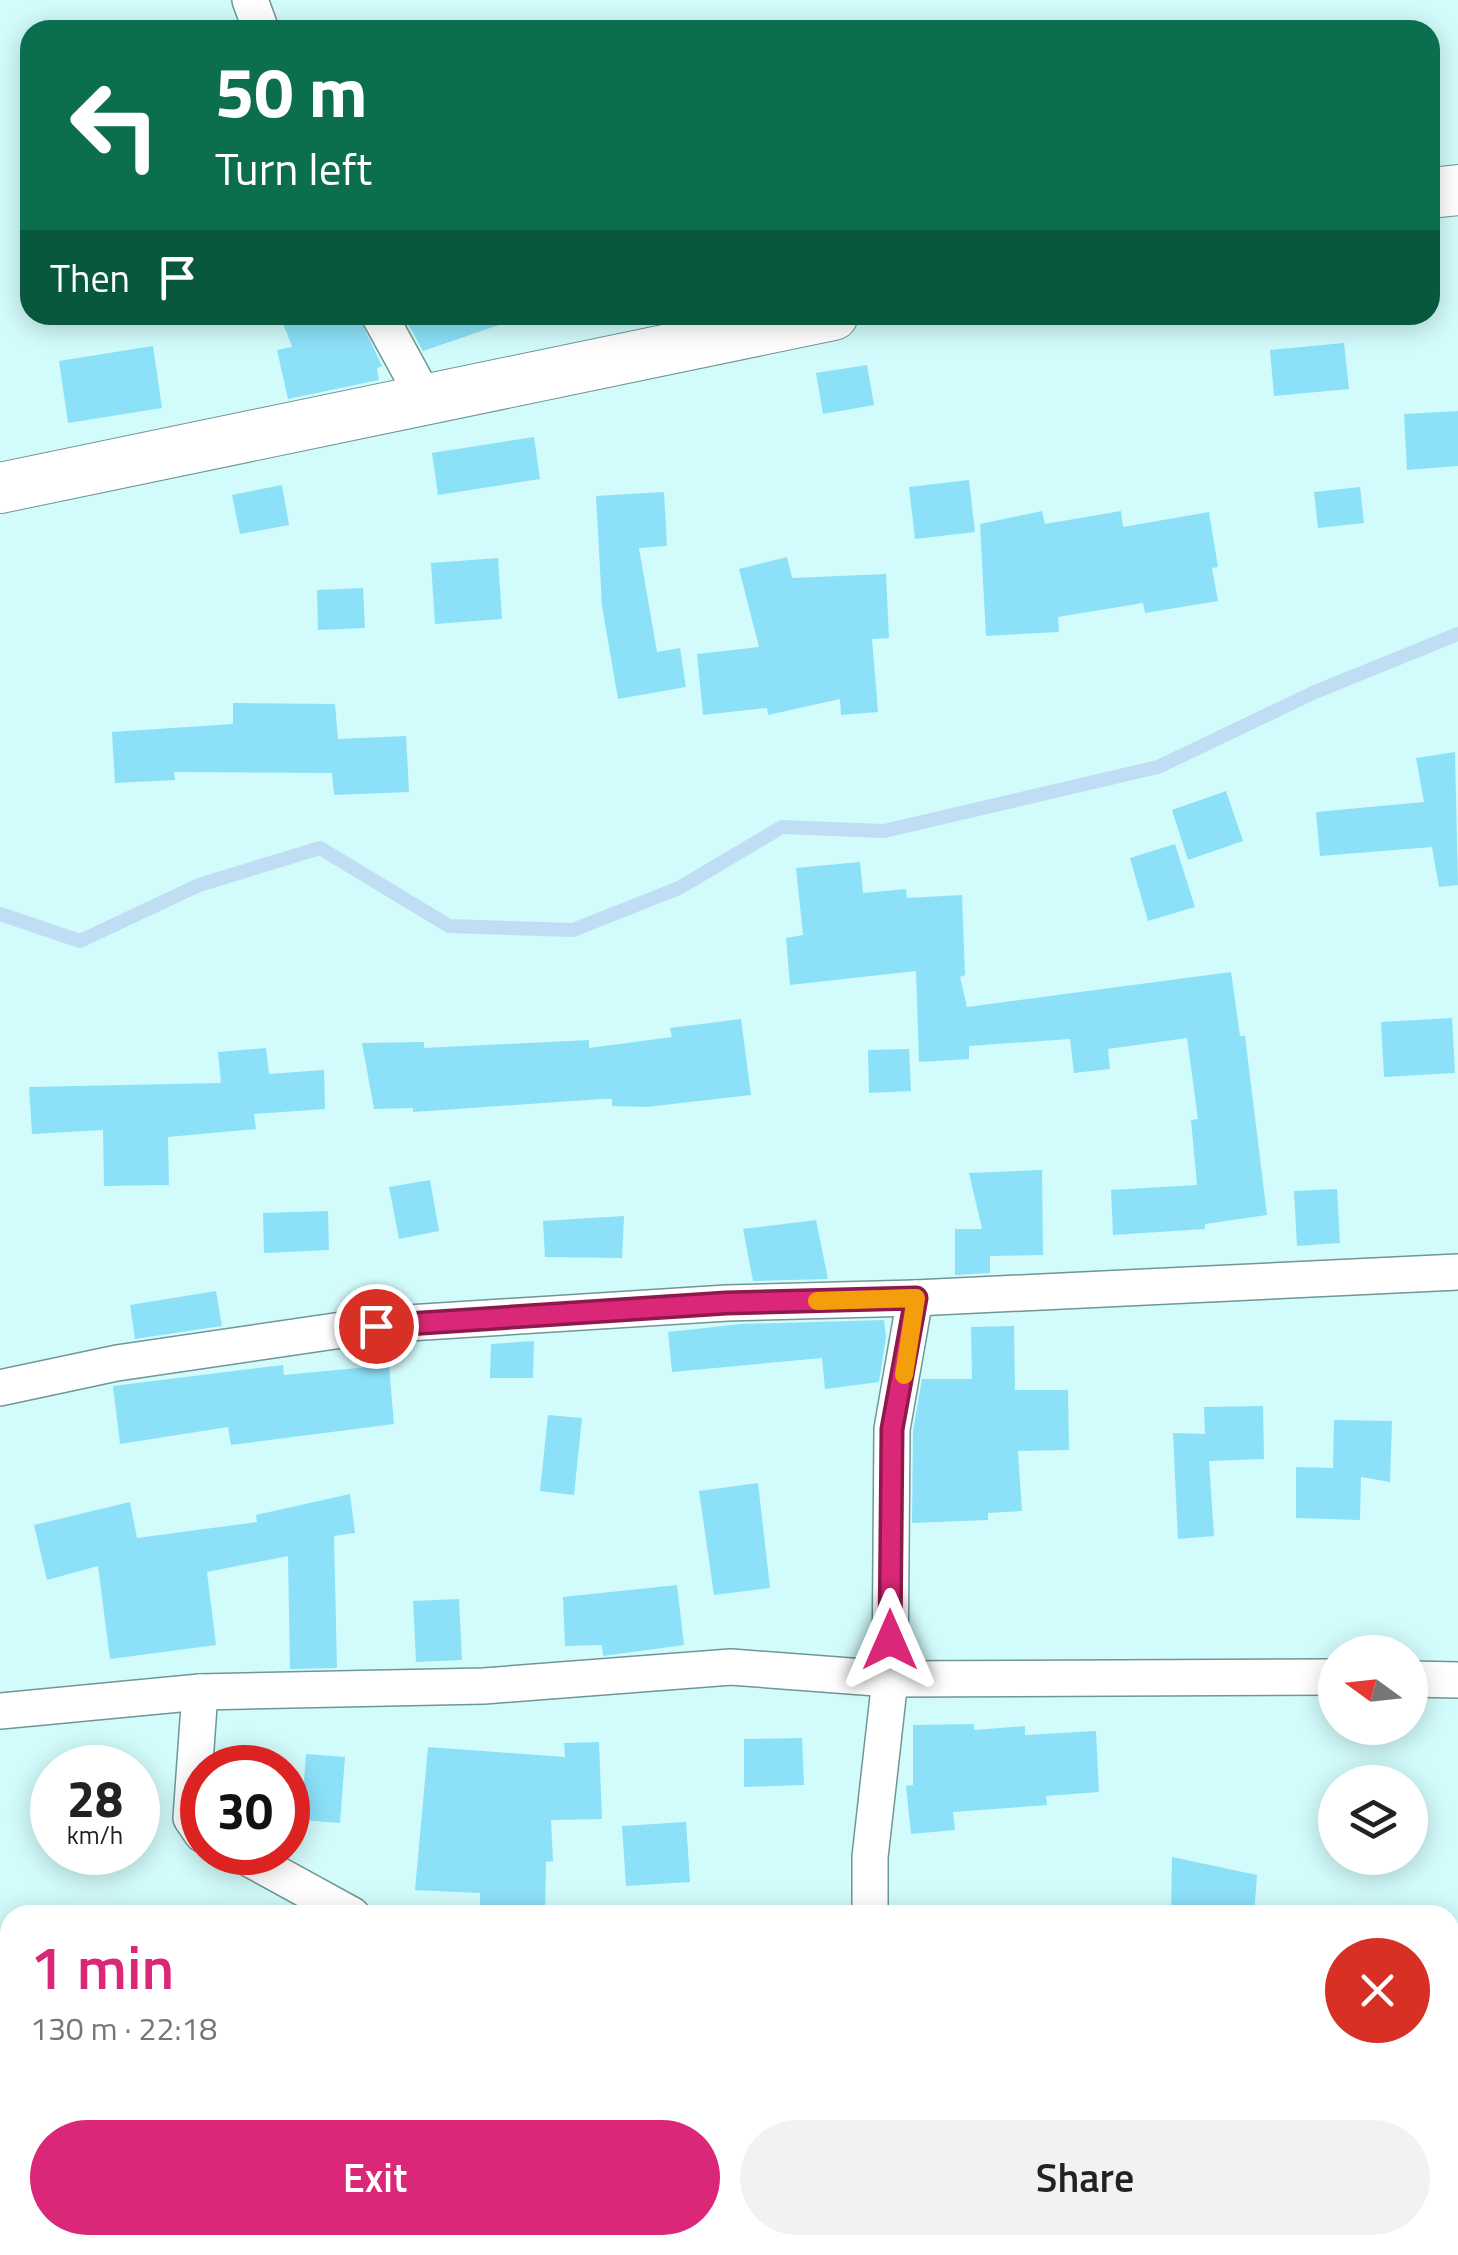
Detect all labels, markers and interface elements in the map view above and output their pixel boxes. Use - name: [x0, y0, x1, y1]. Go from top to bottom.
- text: 50 m: [215, 38, 368, 144]
- icon: left: [50, 60, 180, 190]
- text: Turn left: [215, 134, 372, 202]
- text: Then: [50, 249, 130, 307]
- icon: arrive: [150, 250, 205, 305]
- pin: [334, 1284, 419, 1369]
- icon: arrive: [349, 1299, 404, 1354]
- position arrow: [838, 1588, 942, 1692]
- north arrow: [1318, 1635, 1428, 1745]
- map controls: [1318, 1635, 1428, 1875]
- speed limit sign: 30: [180, 1745, 310, 1875]
- text: 28: [67, 1760, 123, 1836]
- button: layers: [1318, 1765, 1428, 1875]
- text: km/h: [67, 1816, 123, 1854]
- text: 1 min: [30, 1921, 174, 2012]
- button: close: [1325, 1938, 1430, 2043]
- text: 130 m · 22:18: [30, 2004, 217, 2052]
- button: Exit: [30, 2120, 720, 2235]
- button: Share: [740, 2120, 1430, 2235]

